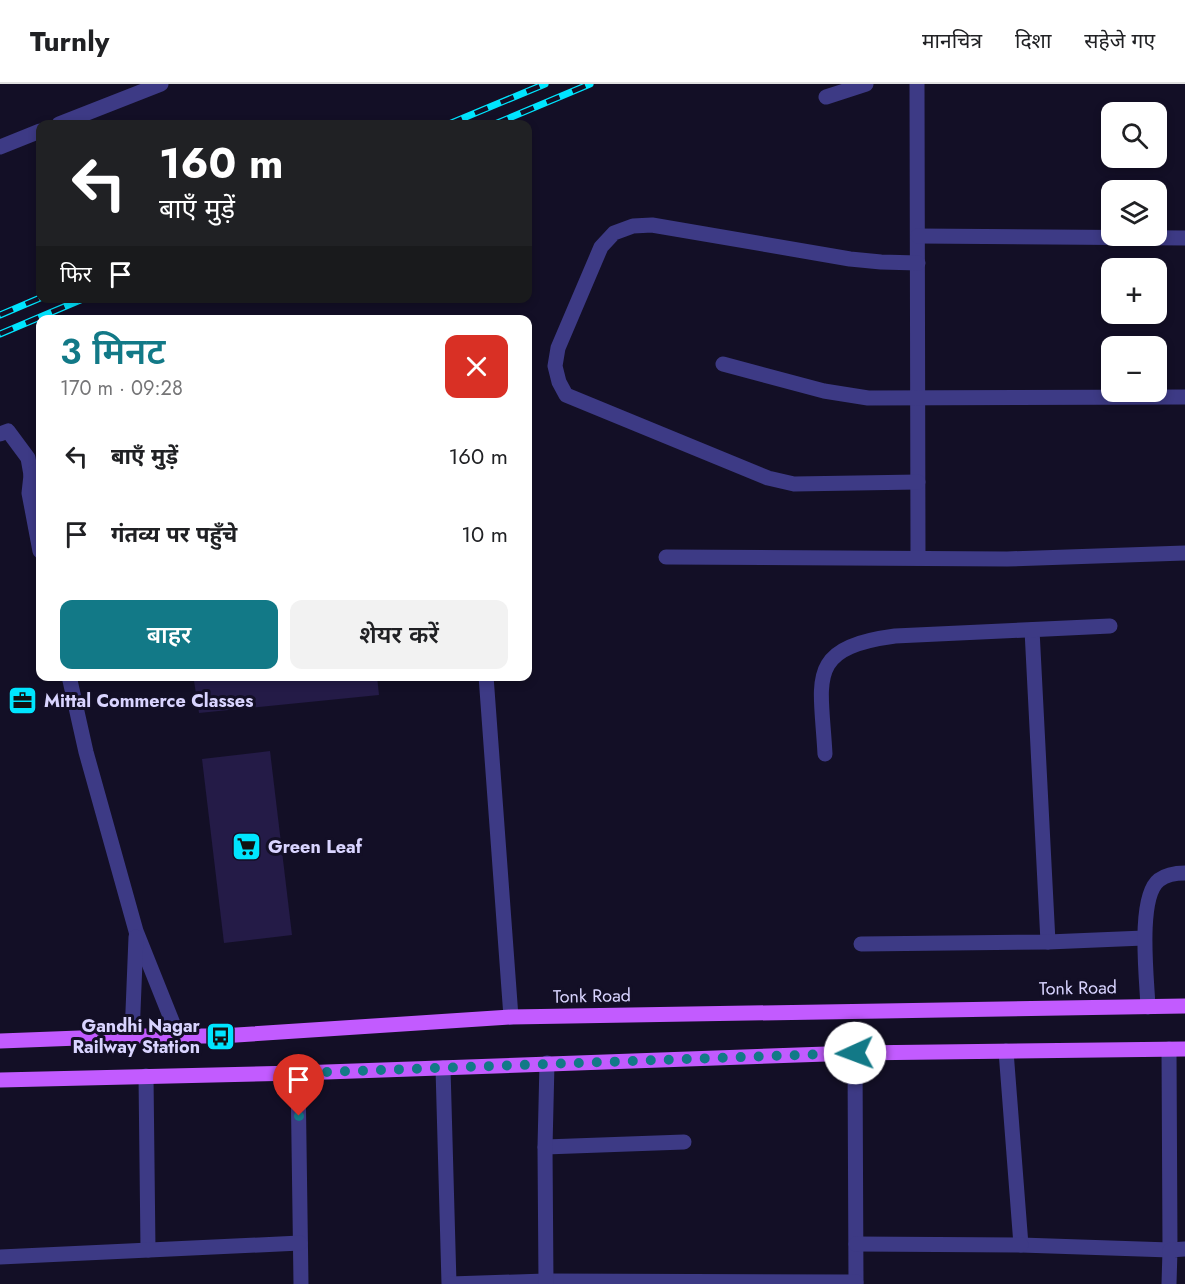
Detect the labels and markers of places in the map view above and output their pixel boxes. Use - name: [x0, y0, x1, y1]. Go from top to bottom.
- office icon: Mittal Commerce Classes: [7, 685, 39, 717]
- place label: Mittal Commerce Classes: [44, 688, 253, 714]
- supermarket icon: Green Leaf: [231, 831, 263, 863]
- place label: Green Leaf: [268, 834, 363, 860]
- place label: Gandhi Nagar Railway Station: [72, 1013, 201, 1060]
- bus stop icon: Gandhi Nagar Railway Station: [205, 1020, 237, 1052]
- pin: [273, 1054, 324, 1116]

